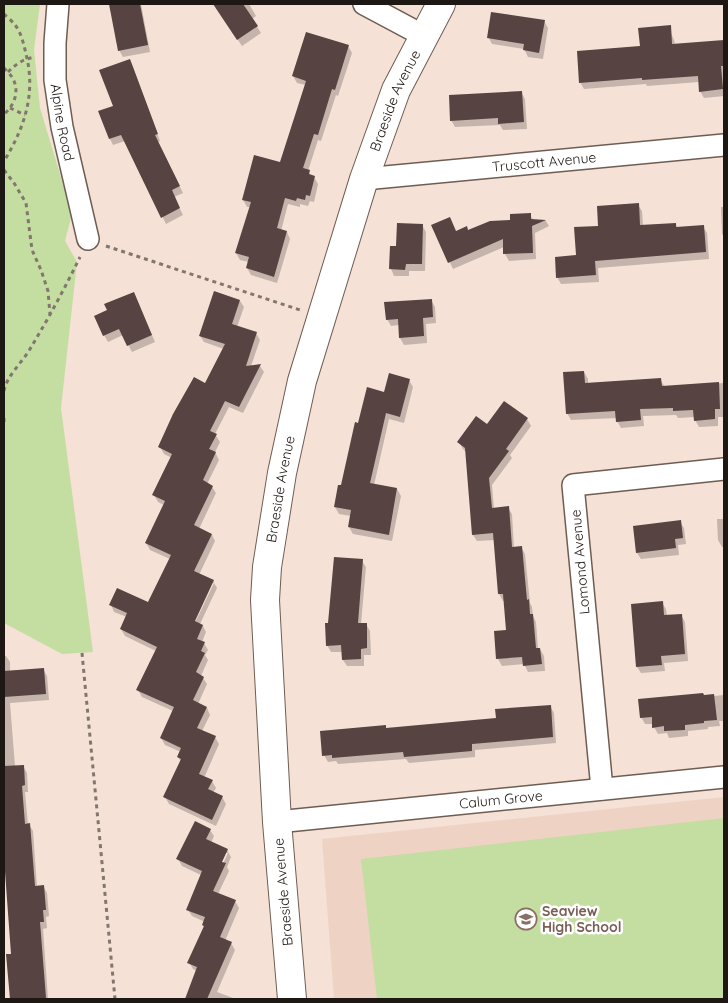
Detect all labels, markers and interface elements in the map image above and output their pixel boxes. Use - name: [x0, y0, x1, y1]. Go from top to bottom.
- street label: Braeside Avenue: [366, 47, 424, 154]
- street label: Alpine Road: [47, 82, 79, 163]
- street label: Truscott Avenue: [491, 148, 597, 176]
- street label: Braeside Avenue: [262, 434, 299, 544]
- street label: Lomond Avenue: [566, 509, 594, 615]
- street label: Calum Grove: [458, 786, 544, 813]
- street label: Braeside Avenue: [269, 837, 297, 947]
- place label: Seaview High School: [542, 902, 622, 936]
- school or university icon: Seaview High School: [514, 907, 538, 931]

